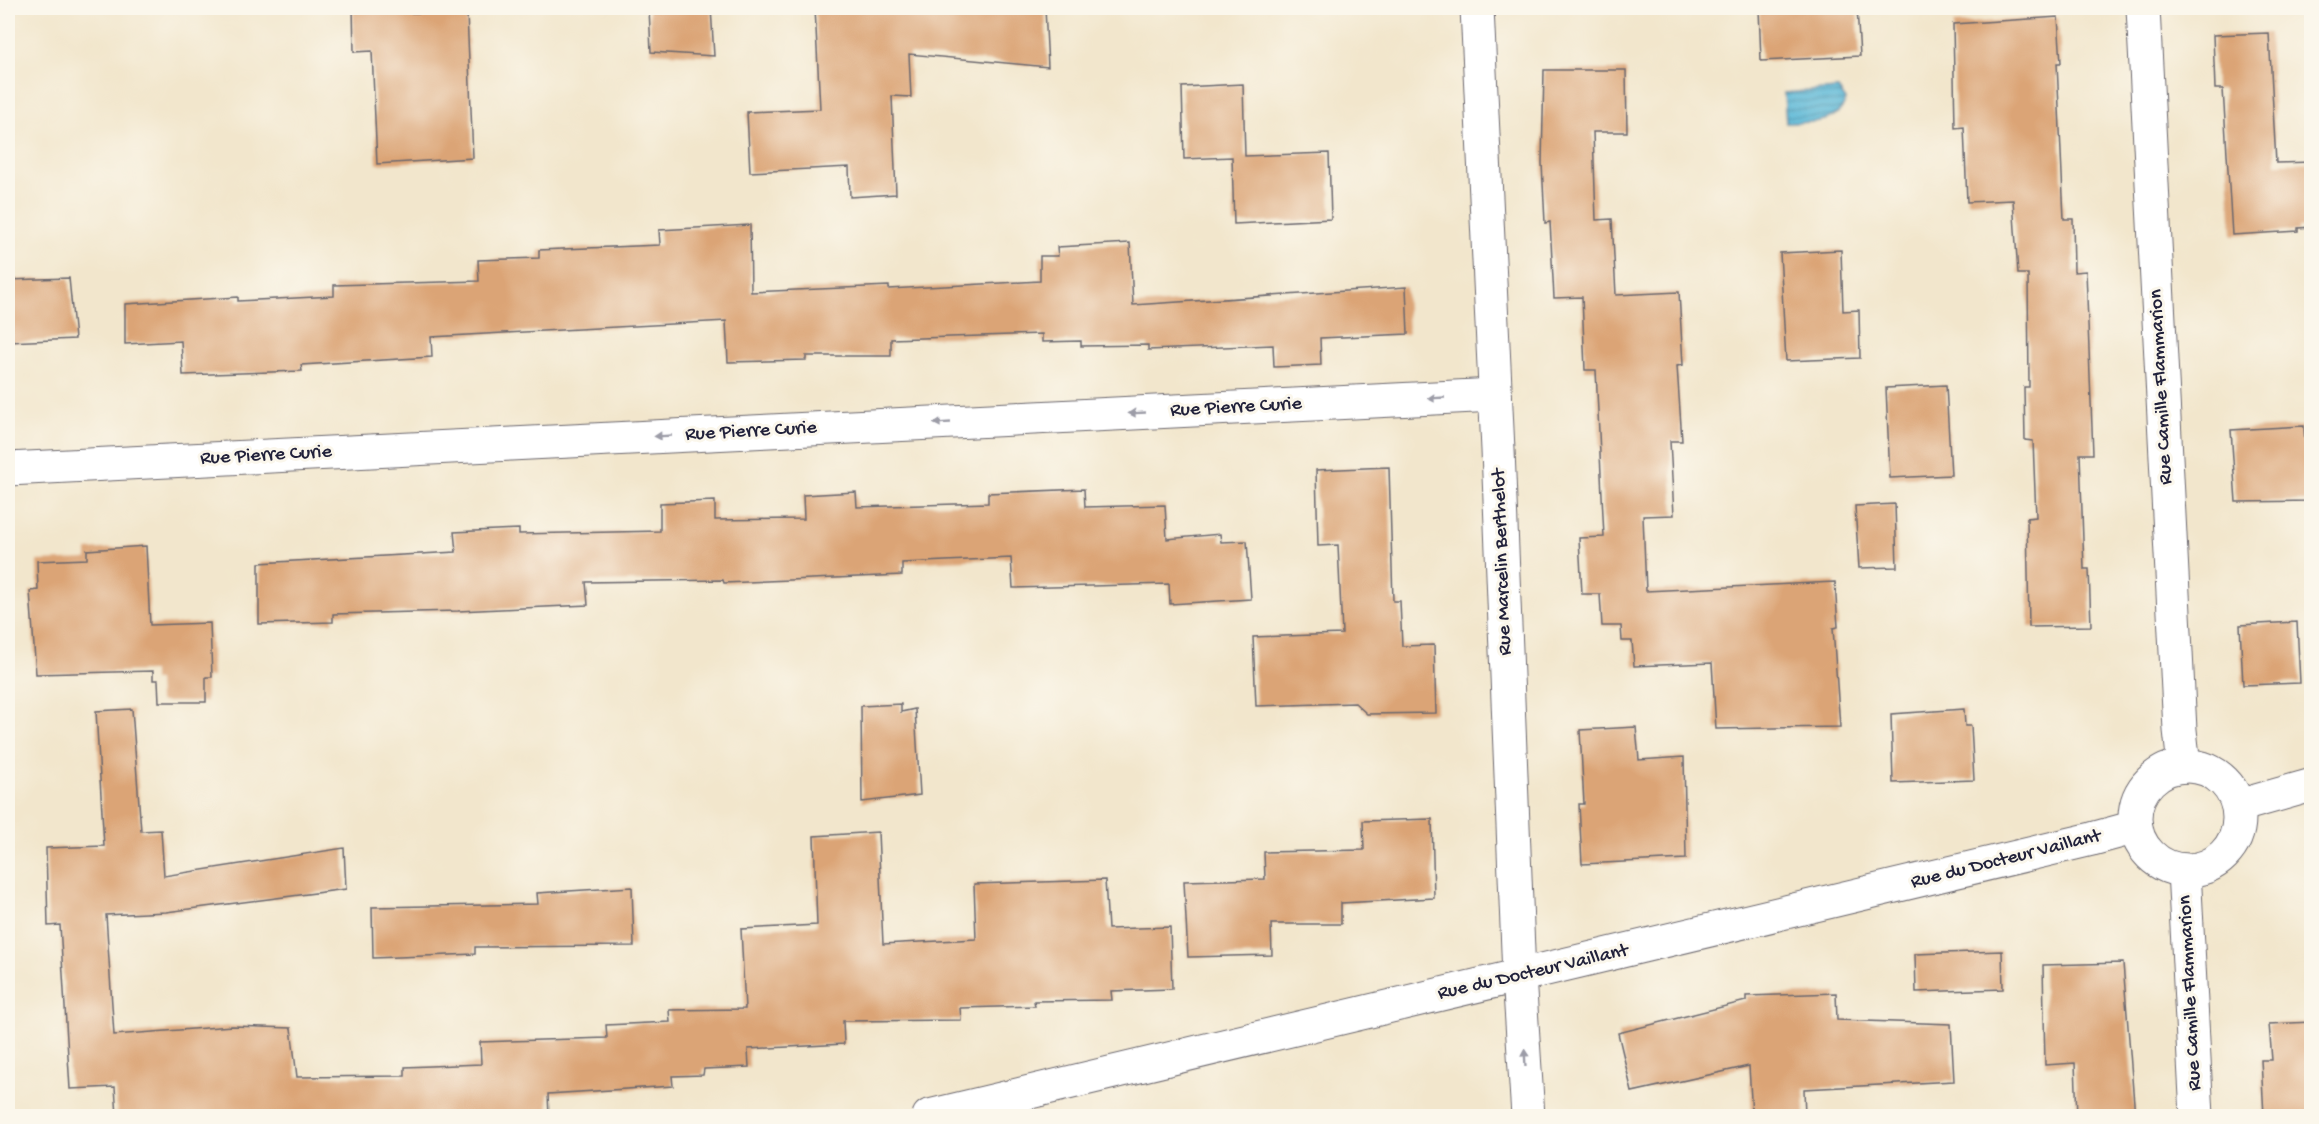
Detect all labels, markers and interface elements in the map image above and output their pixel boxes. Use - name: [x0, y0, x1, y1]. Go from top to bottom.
- street label: Rue Camille Flammarion: [2145, 288, 2179, 485]
- street label: Rue Pierre Curie: [1170, 393, 1303, 423]
- one-way arrow: [1427, 394, 1446, 403]
- one-way arrow: [1127, 408, 1146, 417]
- street label: Rue Pierre Curie: [685, 417, 818, 447]
- one-way arrow: [932, 418, 951, 427]
- one-way arrow: [654, 432, 673, 441]
- street label: Rue Pierre Curie: [200, 441, 333, 471]
- street label: Rue Marcelin Berthelot: [1488, 466, 1518, 656]
- street label: Rue du Docteur Vaillant: [1909, 825, 2105, 895]
- street label: Rue Camille Flammarion: [2174, 894, 2208, 1091]
- street label: Rue du Docteur Vaillant: [1436, 939, 1632, 1006]
- one-way arrow: [1520, 1049, 1529, 1068]

